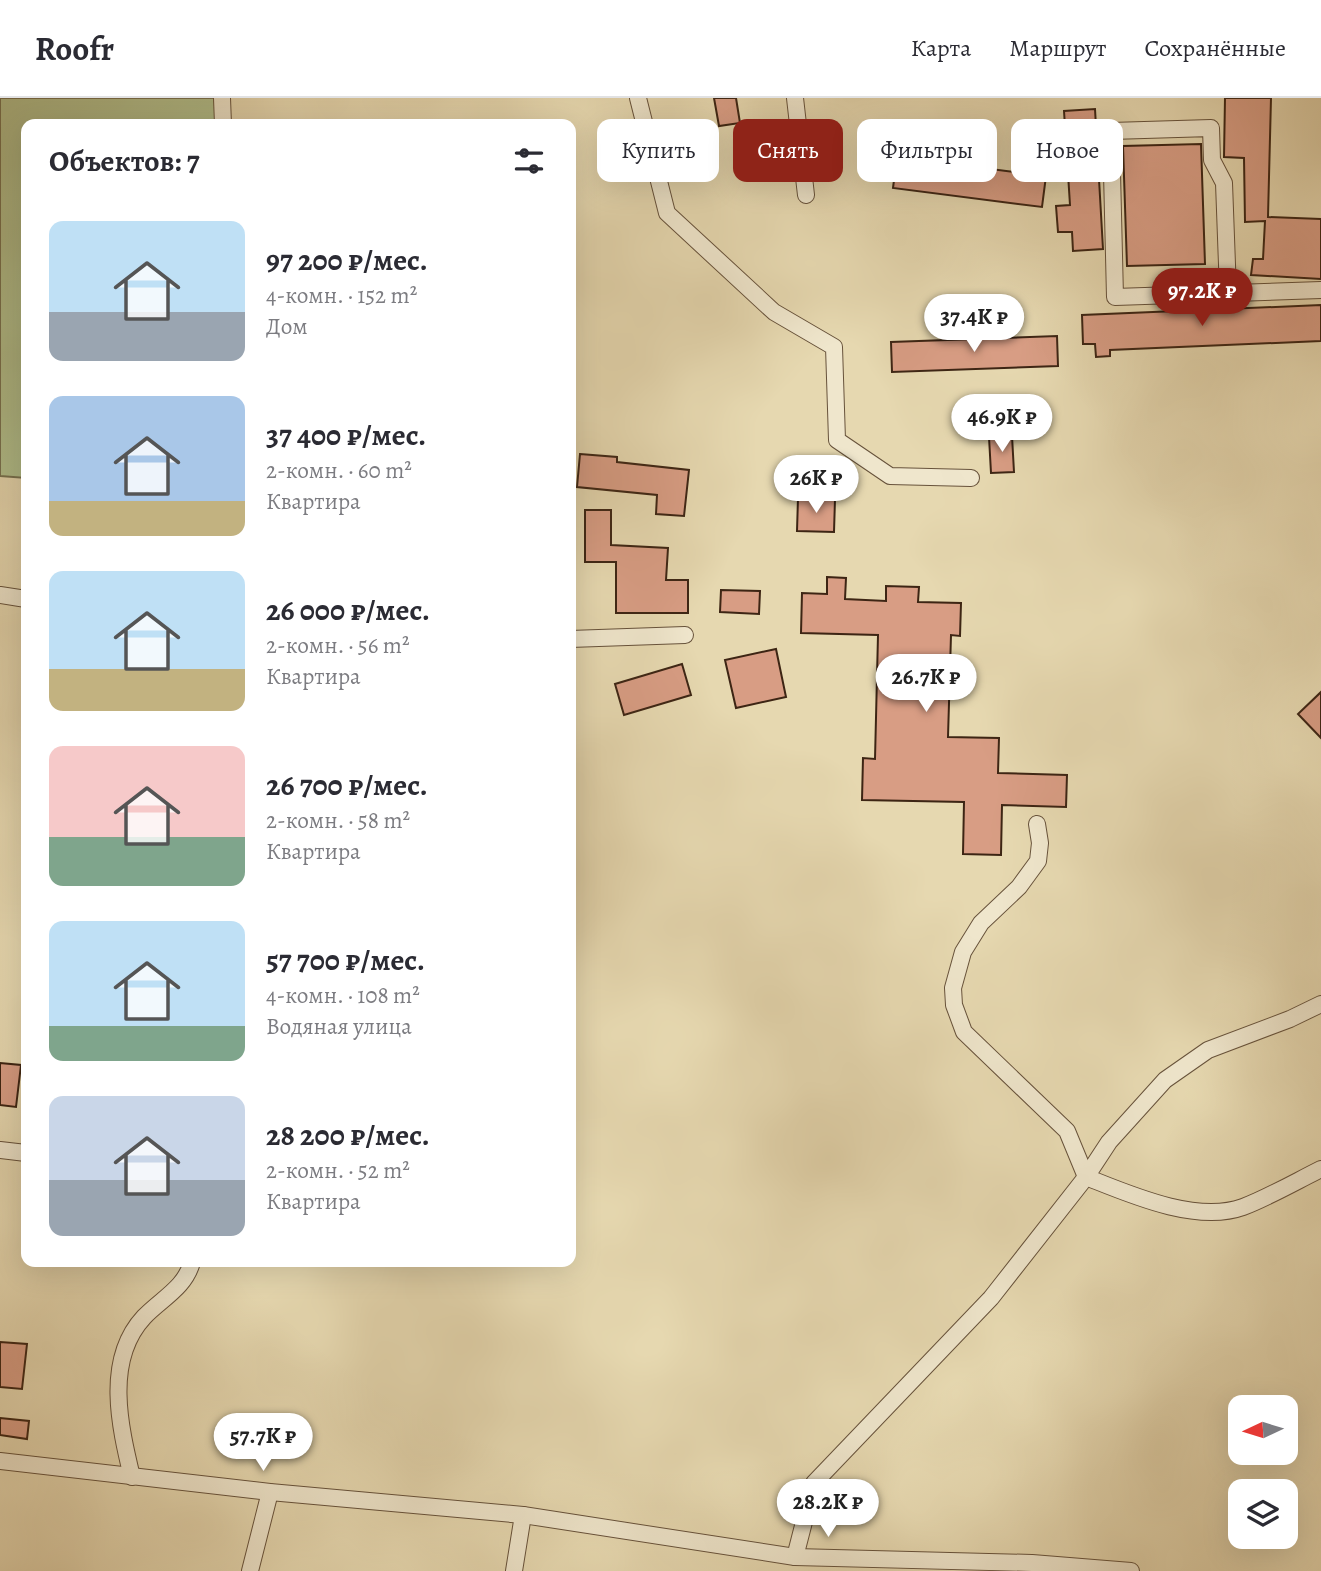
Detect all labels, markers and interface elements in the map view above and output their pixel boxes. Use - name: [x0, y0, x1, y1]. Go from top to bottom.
- text: Roofr: [35, 26, 114, 71]
- text: Карта: [911, 32, 971, 64]
- text: Маршрут: [1009, 32, 1107, 64]
- text: Сохранённые: [1145, 32, 1286, 64]
- chip: Купить: [597, 119, 719, 182]
- chip: Снять: [733, 119, 843, 182]
- chip: Фильтры: [857, 119, 997, 182]
- chip: Новое: [1011, 119, 1123, 182]
- text: Объектов: 7: [49, 141, 199, 181]
- icon: filters: [510, 142, 548, 180]
- text: 97 200 ₽/мес.: [266, 240, 428, 280]
- icon: home: [105, 249, 189, 333]
- pin: 97.2K ₽: [1137, 268, 1267, 328]
- text: 97.2K ₽: [1168, 275, 1236, 306]
- text: 4-комн. · 152 m²: [266, 280, 417, 311]
- pin: 37.4K ₽: [909, 294, 1039, 354]
- text: 37.4K ₽: [940, 301, 1008, 332]
- text: Дом: [266, 311, 308, 342]
- pin: 46.9K ₽: [937, 394, 1067, 454]
- text: 46.9K ₽: [967, 401, 1037, 432]
- text: 37 400 ₽/мес.: [266, 415, 426, 455]
- icon: home: [105, 424, 189, 508]
- text: 2-комн. · 60 m²: [266, 455, 412, 486]
- pin: 26K ₽: [767, 456, 865, 515]
- text: 26K ₽: [790, 462, 842, 493]
- text: Квартира: [266, 486, 361, 517]
- text: 26 000 ₽/мес.: [266, 590, 430, 630]
- icon: home: [105, 599, 189, 683]
- text: 2-комн. · 56 m²: [266, 630, 410, 661]
- pin: 26.7K ₽: [861, 654, 991, 714]
- text: Квартира: [266, 661, 361, 692]
- text: 26.7K ₽: [892, 661, 960, 692]
- text: 26 700 ₽/мес.: [266, 765, 428, 805]
- icon: home: [105, 774, 189, 858]
- text: 2-комн. · 58 m²: [266, 805, 410, 836]
- text: Квартира: [266, 836, 361, 867]
- text: 57 700 ₽/мес.: [266, 940, 425, 980]
- icon: home: [105, 949, 189, 1033]
- text: 4-комн. · 108 m²: [266, 980, 420, 1011]
- text: Водяная улица: [266, 1011, 412, 1042]
- text: 28 200 ₽/мес.: [266, 1115, 430, 1155]
- icon: home: [105, 1124, 189, 1208]
- text: 2-комн. · 52 m²: [266, 1155, 410, 1186]
- text: Квартира: [266, 1186, 361, 1217]
- north arrow: [1228, 1395, 1298, 1465]
- map controls: [1228, 1395, 1298, 1549]
- pin: 57.7K ₽: [198, 1414, 328, 1473]
- text: 57.7K ₽: [230, 1420, 296, 1451]
- button: layers: [1228, 1479, 1298, 1549]
- pin: 28.2K ₽: [763, 1480, 893, 1539]
- text: 28.2K ₽: [793, 1486, 863, 1517]

